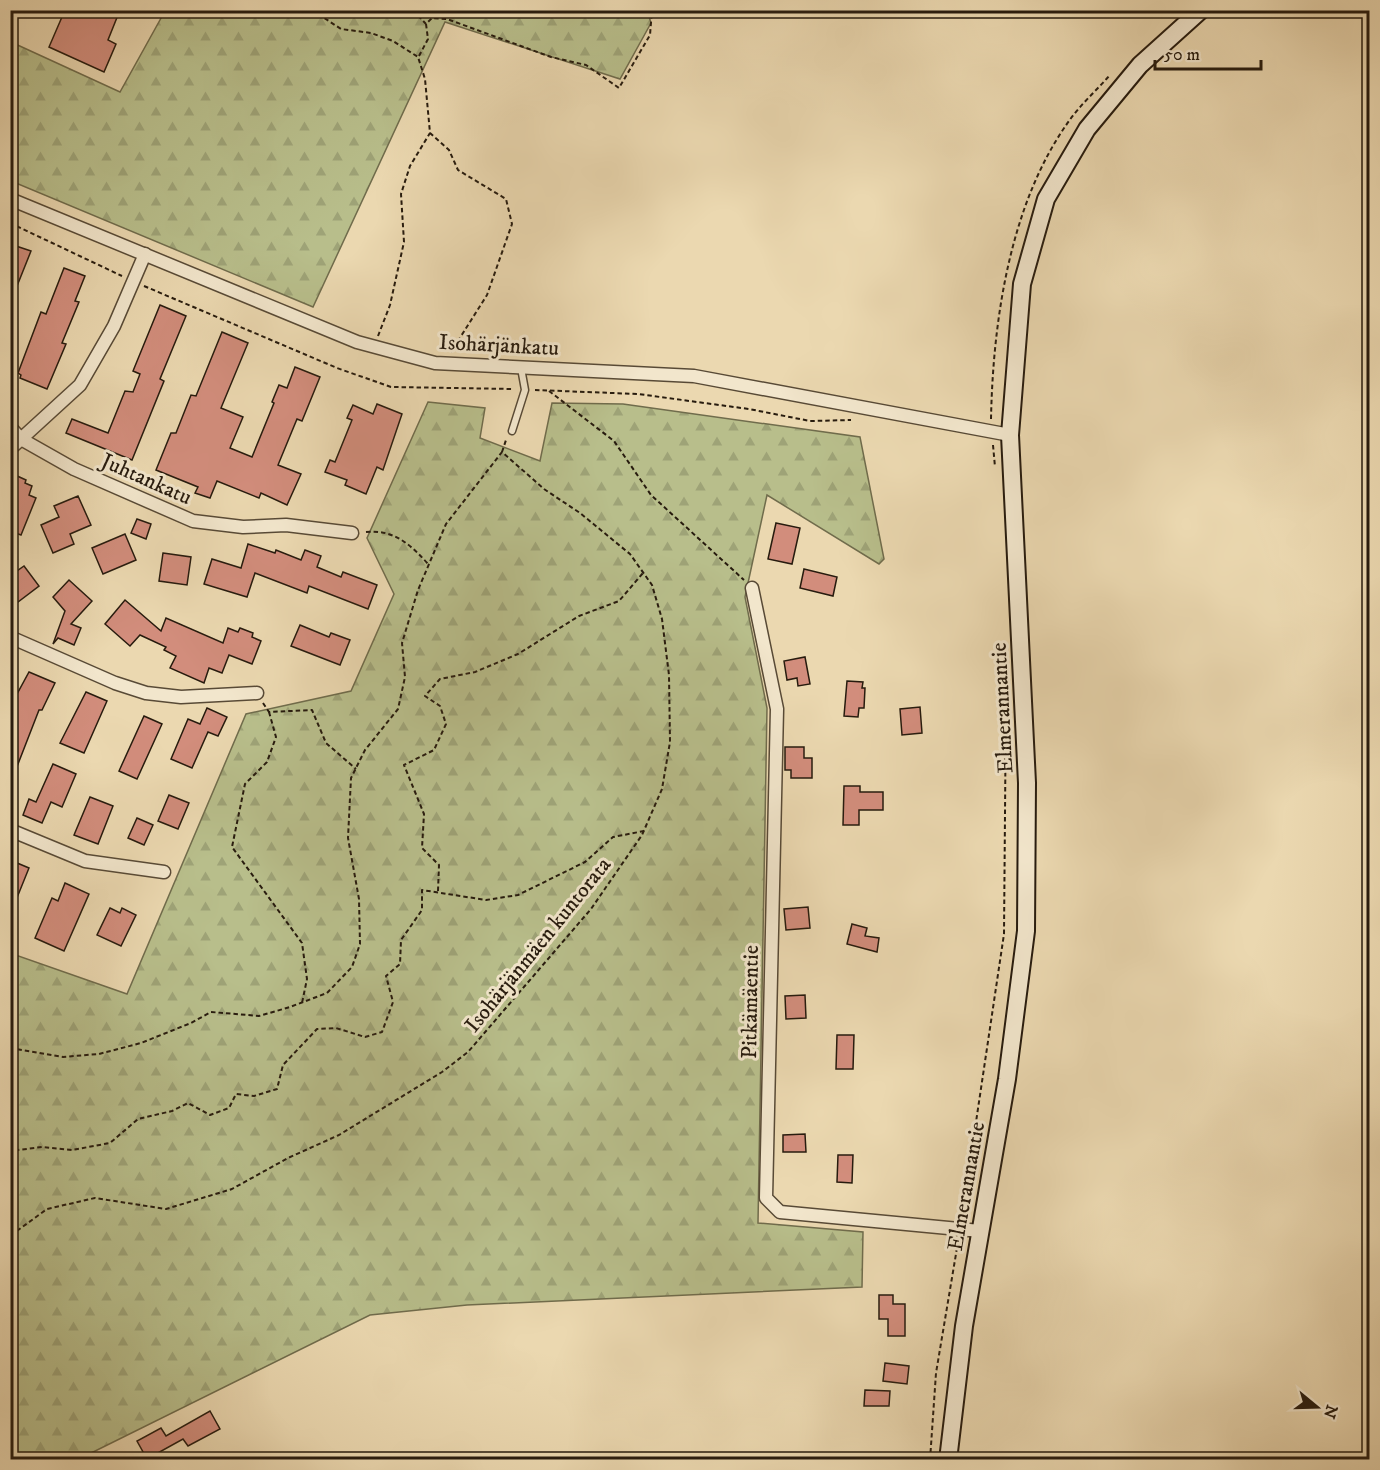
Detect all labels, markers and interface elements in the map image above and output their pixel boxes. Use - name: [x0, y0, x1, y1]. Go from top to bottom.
- scale bar: [1155, 33, 1262, 71]
- text: 50 m: [1164, 44, 1200, 66]
- street label: Isohärjänkatu: [438, 329, 560, 362]
- street label: Juhtankatu: [95, 447, 196, 511]
- street label: Elmerannantie: [986, 642, 1019, 774]
- street label: Isohärjänmäen kuntorata: [459, 851, 618, 1038]
- street label: Pitkämäentie: [736, 945, 765, 1059]
- street label: Elmerannantie: [942, 1119, 991, 1253]
- north arrow: [1287, 1377, 1347, 1437]
- text: N: [1319, 1402, 1342, 1421]

